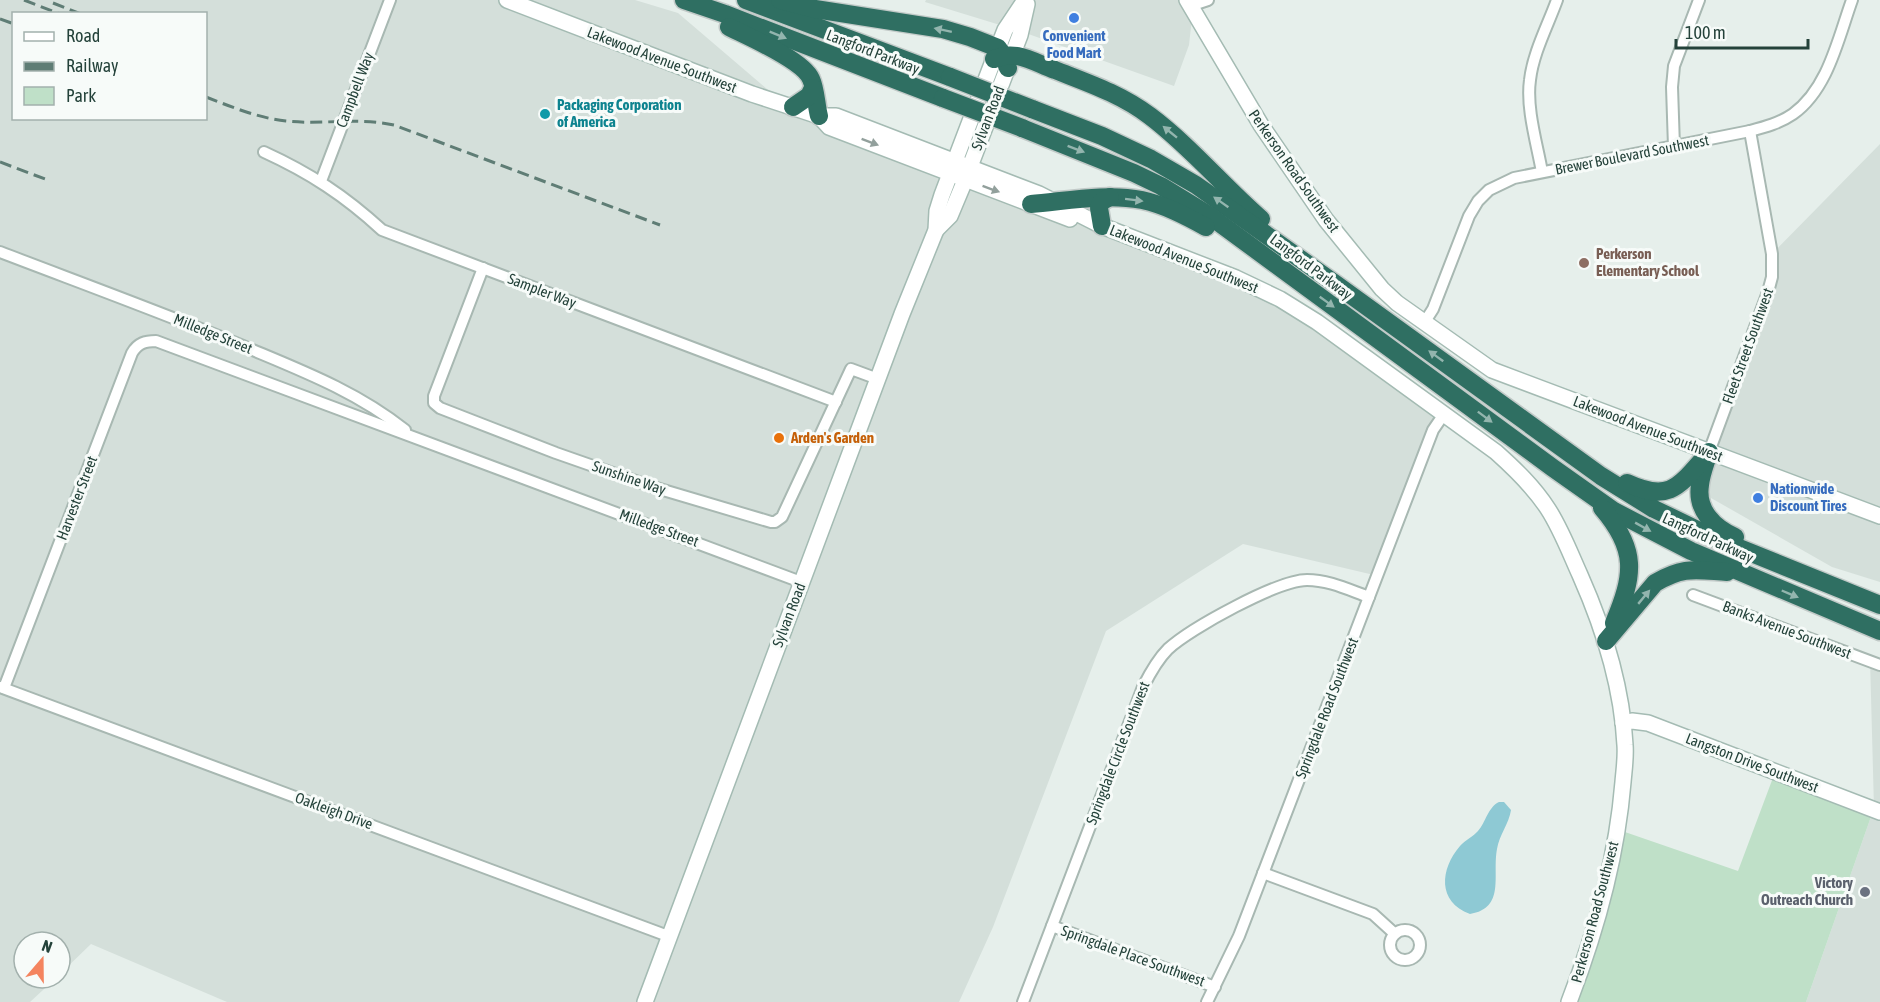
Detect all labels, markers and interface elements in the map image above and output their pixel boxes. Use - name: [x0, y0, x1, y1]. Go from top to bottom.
- marker: Convenient Food Mart: [1067, 11, 1081, 25]
- legend: [12, 12, 207, 120]
- scale bar: [1676, 12, 1808, 50]
- text: 100 m: [1685, 22, 1726, 43]
- street label: Lakewood Avenue Southwest: [585, 23, 739, 96]
- one-way arrow: [933, 24, 952, 34]
- text: Road: [66, 25, 100, 46]
- street label: Langford Parkway: [824, 26, 922, 77]
- place label: Convenient Food Mart: [1042, 27, 1106, 61]
- one-way arrow: [770, 30, 788, 40]
- street label: Campbell Way: [332, 50, 377, 130]
- text: Railway: [66, 55, 118, 76]
- street label: Sylvan Road: [968, 83, 1007, 152]
- text: Park: [66, 85, 96, 106]
- place label: Packaging Corporation of America: [557, 96, 681, 130]
- street label: Perkerson Road Southwest: [1246, 106, 1343, 235]
- marker: Packaging Corporation of America: [538, 107, 552, 121]
- one-way arrow: [1162, 126, 1178, 139]
- street label: Brewer Boulevard Southwest: [1554, 131, 1710, 178]
- one-way arrow: [861, 138, 879, 148]
- one-way arrow: [1067, 145, 1085, 154]
- one-way arrow: [982, 184, 1000, 194]
- one-way arrow: [1125, 195, 1144, 204]
- one-way arrow: [1213, 197, 1229, 208]
- street label: Lakewood Avenue Southwest: [1107, 221, 1261, 296]
- street label: Langford Parkway: [1267, 230, 1356, 303]
- place label: Perkerson Elementary School: [1596, 245, 1700, 279]
- marker: Perkerson Elementary School: [1577, 256, 1591, 270]
- street label: Sampler Way: [506, 270, 579, 311]
- street label: Fleet Street Southwest: [1719, 286, 1776, 406]
- one-way arrow: [1320, 296, 1335, 308]
- street label: Milledge Street: [171, 310, 255, 357]
- one-way arrow: [1428, 350, 1444, 362]
- street label: Lakewood Avenue Southwest: [1571, 392, 1725, 465]
- one-way arrow: [1477, 411, 1492, 423]
- place label: Arden's Garden: [790, 429, 874, 446]
- marker: Arden's Garden: [772, 431, 786, 445]
- street label: Harvester Street: [53, 453, 100, 542]
- street label: Sunshine Way: [590, 457, 668, 498]
- place label: Nationwide Discount Tires: [1770, 480, 1848, 514]
- marker: Nationwide Discount Tires: [1751, 491, 1765, 505]
- street label: Milledge Street: [617, 505, 701, 550]
- street label: Langford Parkway: [1660, 509, 1756, 566]
- one-way arrow: [1635, 522, 1652, 532]
- street label: Sylvan Road: [769, 580, 808, 649]
- one-way arrow: [1782, 589, 1800, 599]
- one-way arrow: [1637, 590, 1650, 605]
- street label: Banks Avenue Southwest: [1721, 597, 1854, 662]
- street label: Springdale Road Southwest: [1292, 635, 1361, 781]
- street label: Springdale Circle Southwest: [1082, 679, 1153, 827]
- street label: Langston Drive Southwest: [1683, 729, 1821, 796]
- street label: Oakleigh Drive: [293, 789, 375, 832]
- street label: Perkerson Road Southwest: [1567, 839, 1622, 984]
- place label: Victory Outreach Church: [1761, 874, 1854, 908]
- marker: Victory Outreach Church: [1858, 885, 1872, 899]
- street label: Springdale Place Southwest: [1059, 922, 1207, 989]
- north arrow: [12, 930, 72, 990]
- text: N: [40, 936, 55, 956]

